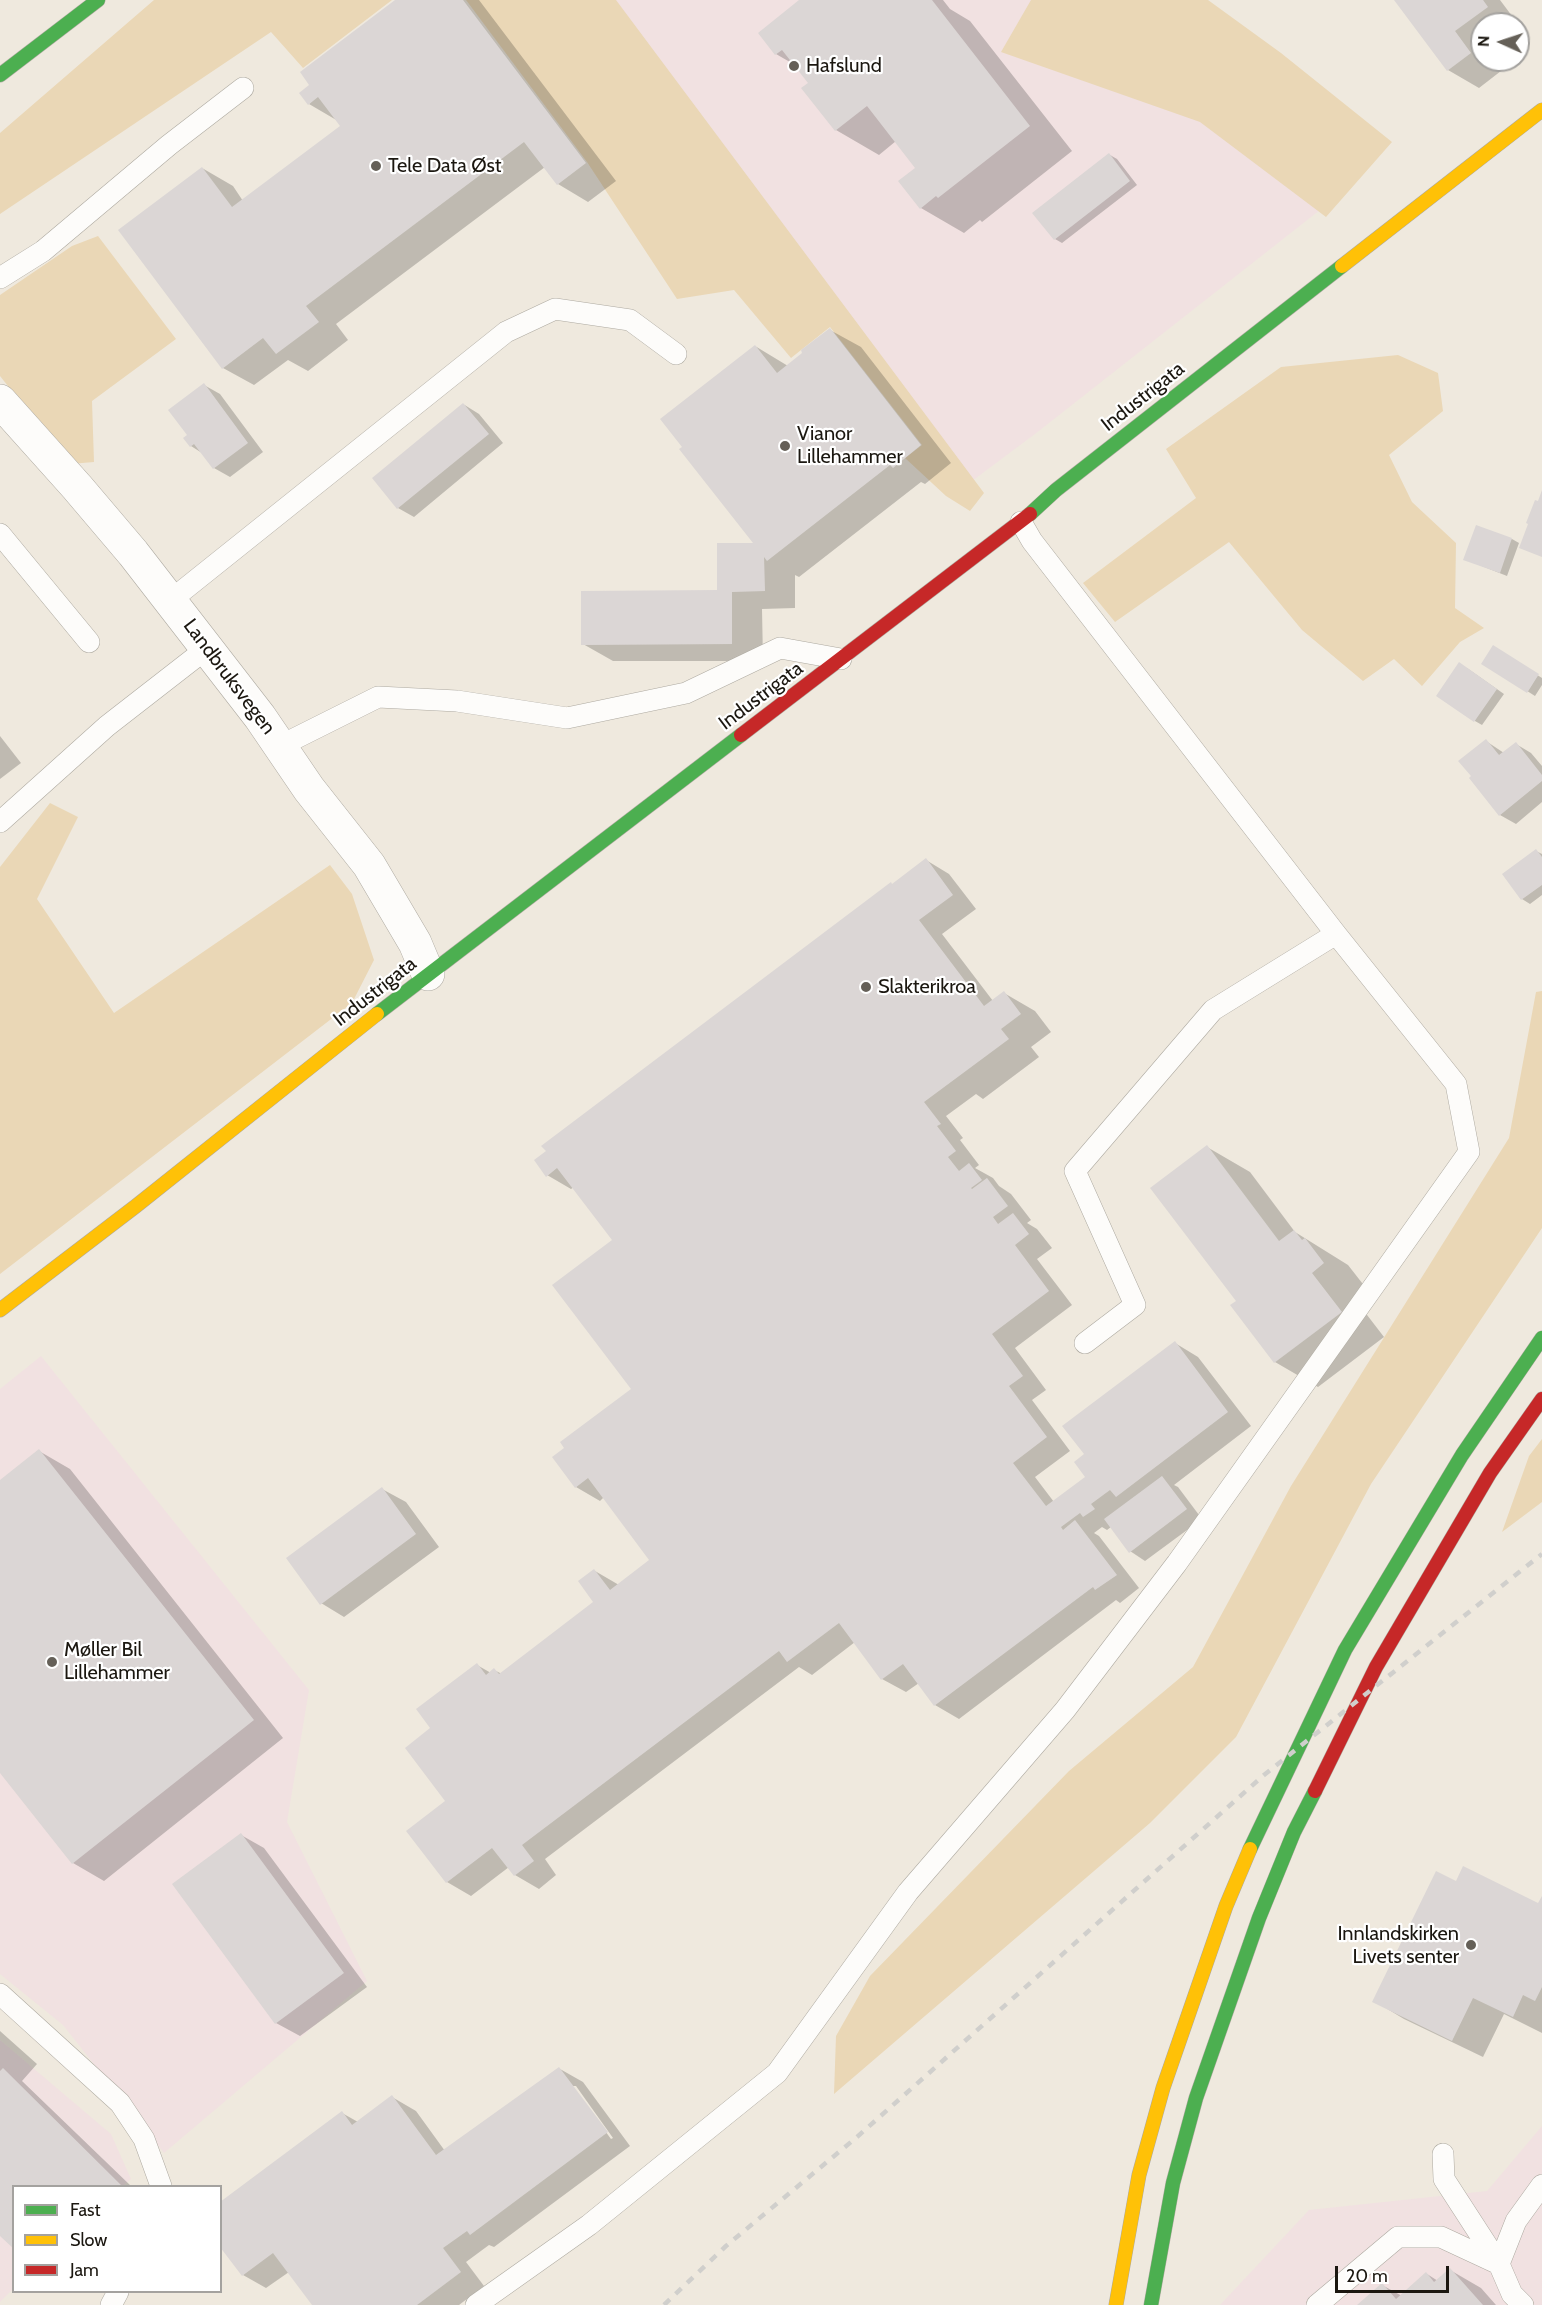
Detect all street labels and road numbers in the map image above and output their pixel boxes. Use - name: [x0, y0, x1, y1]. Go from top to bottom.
- street label: Industrigata: [1097, 357, 1189, 437]
- street label: Landbruksvegen: [178, 615, 280, 739]
- street label: Industrigata: [714, 657, 808, 735]
- street label: Industrigata: [329, 952, 421, 1032]

